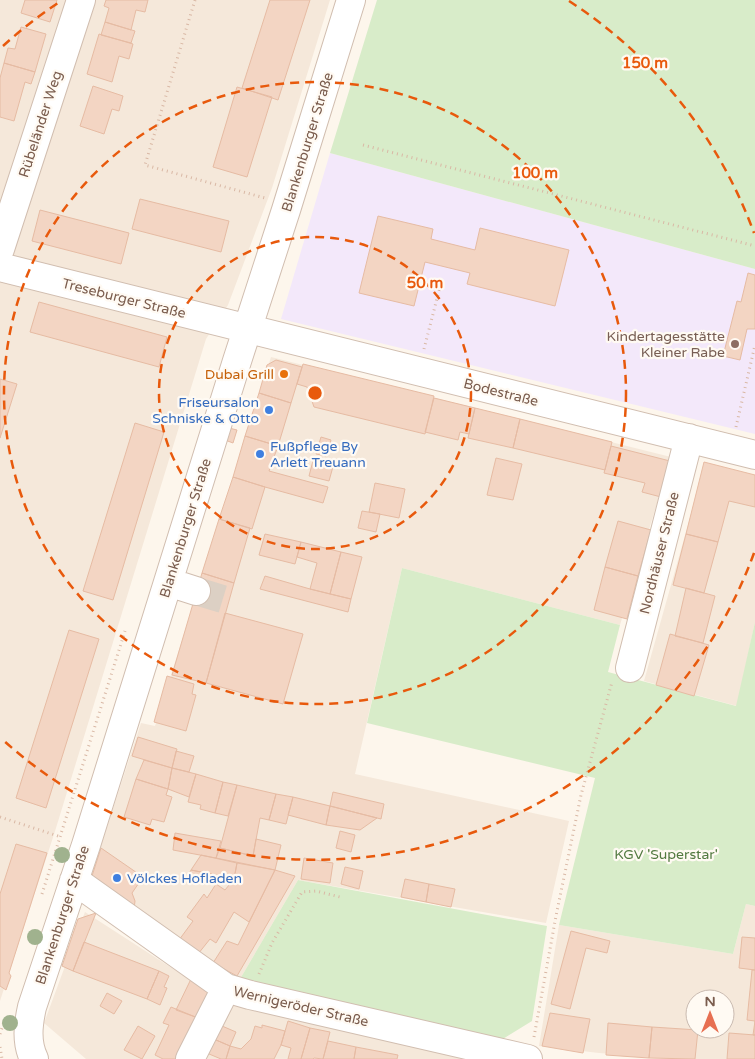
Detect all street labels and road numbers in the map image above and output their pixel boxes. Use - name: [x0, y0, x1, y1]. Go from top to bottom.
- street label: Rübeländer Weg: [15, 69, 66, 180]
- street label: Blankenburger Straße: [278, 70, 337, 214]
- street label: Treseburger Straße: [60, 275, 188, 322]
- street label: Bodestraße: [462, 375, 540, 410]
- street label: Blankenburger Straße: [156, 456, 215, 600]
- street label: Nordhäuser Straße: [636, 490, 683, 616]
- street label: Blankenburger Straße: [32, 843, 93, 987]
- street label: Wernigeröder Straße: [232, 983, 370, 1030]

